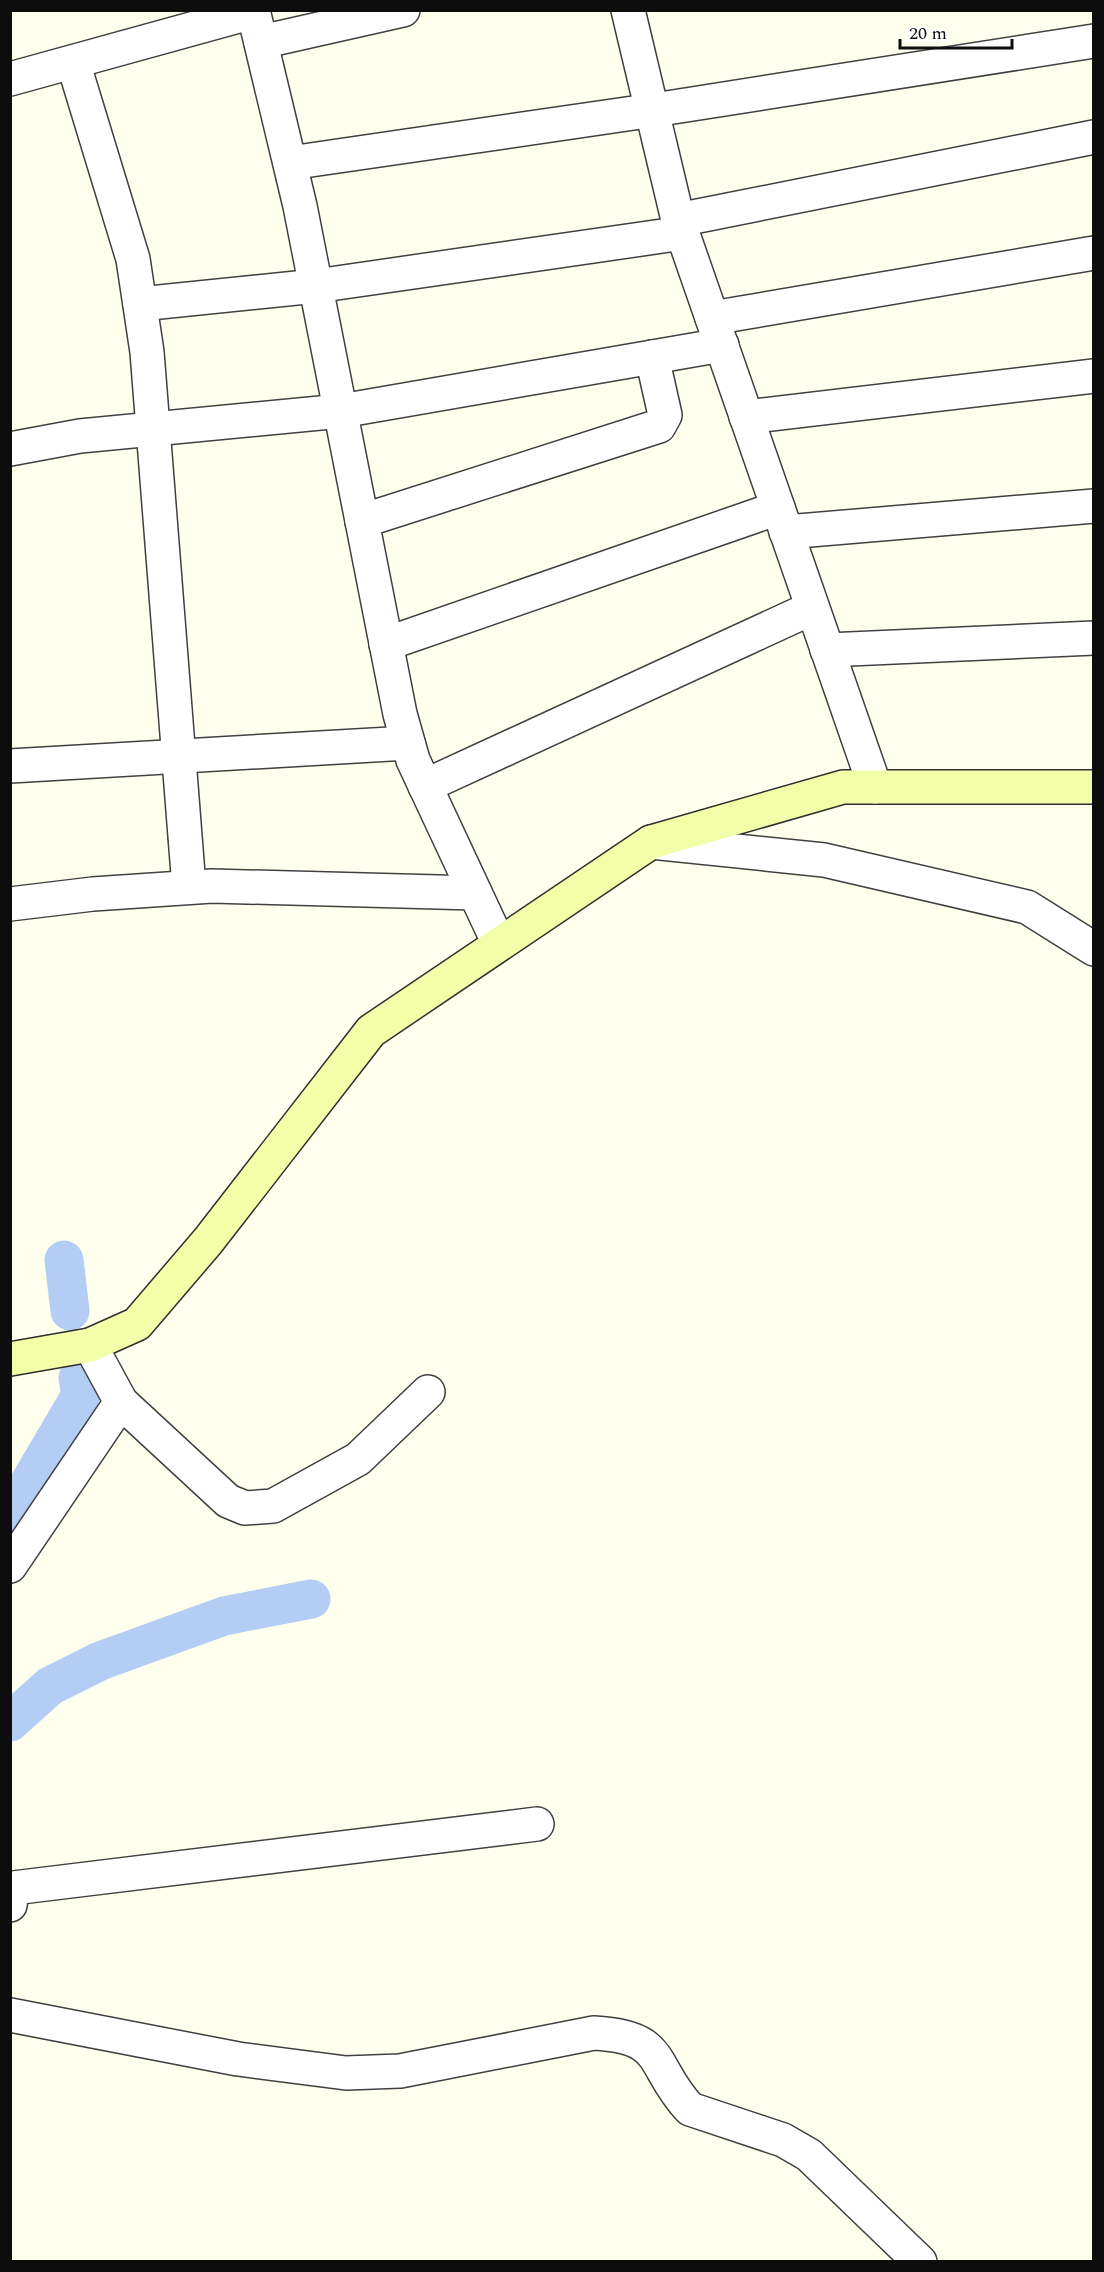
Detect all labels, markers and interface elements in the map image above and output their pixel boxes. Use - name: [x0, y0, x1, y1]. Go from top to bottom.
- scale bar: [900, 12, 1012, 50]
- text: 20 m: [909, 20, 947, 47]

